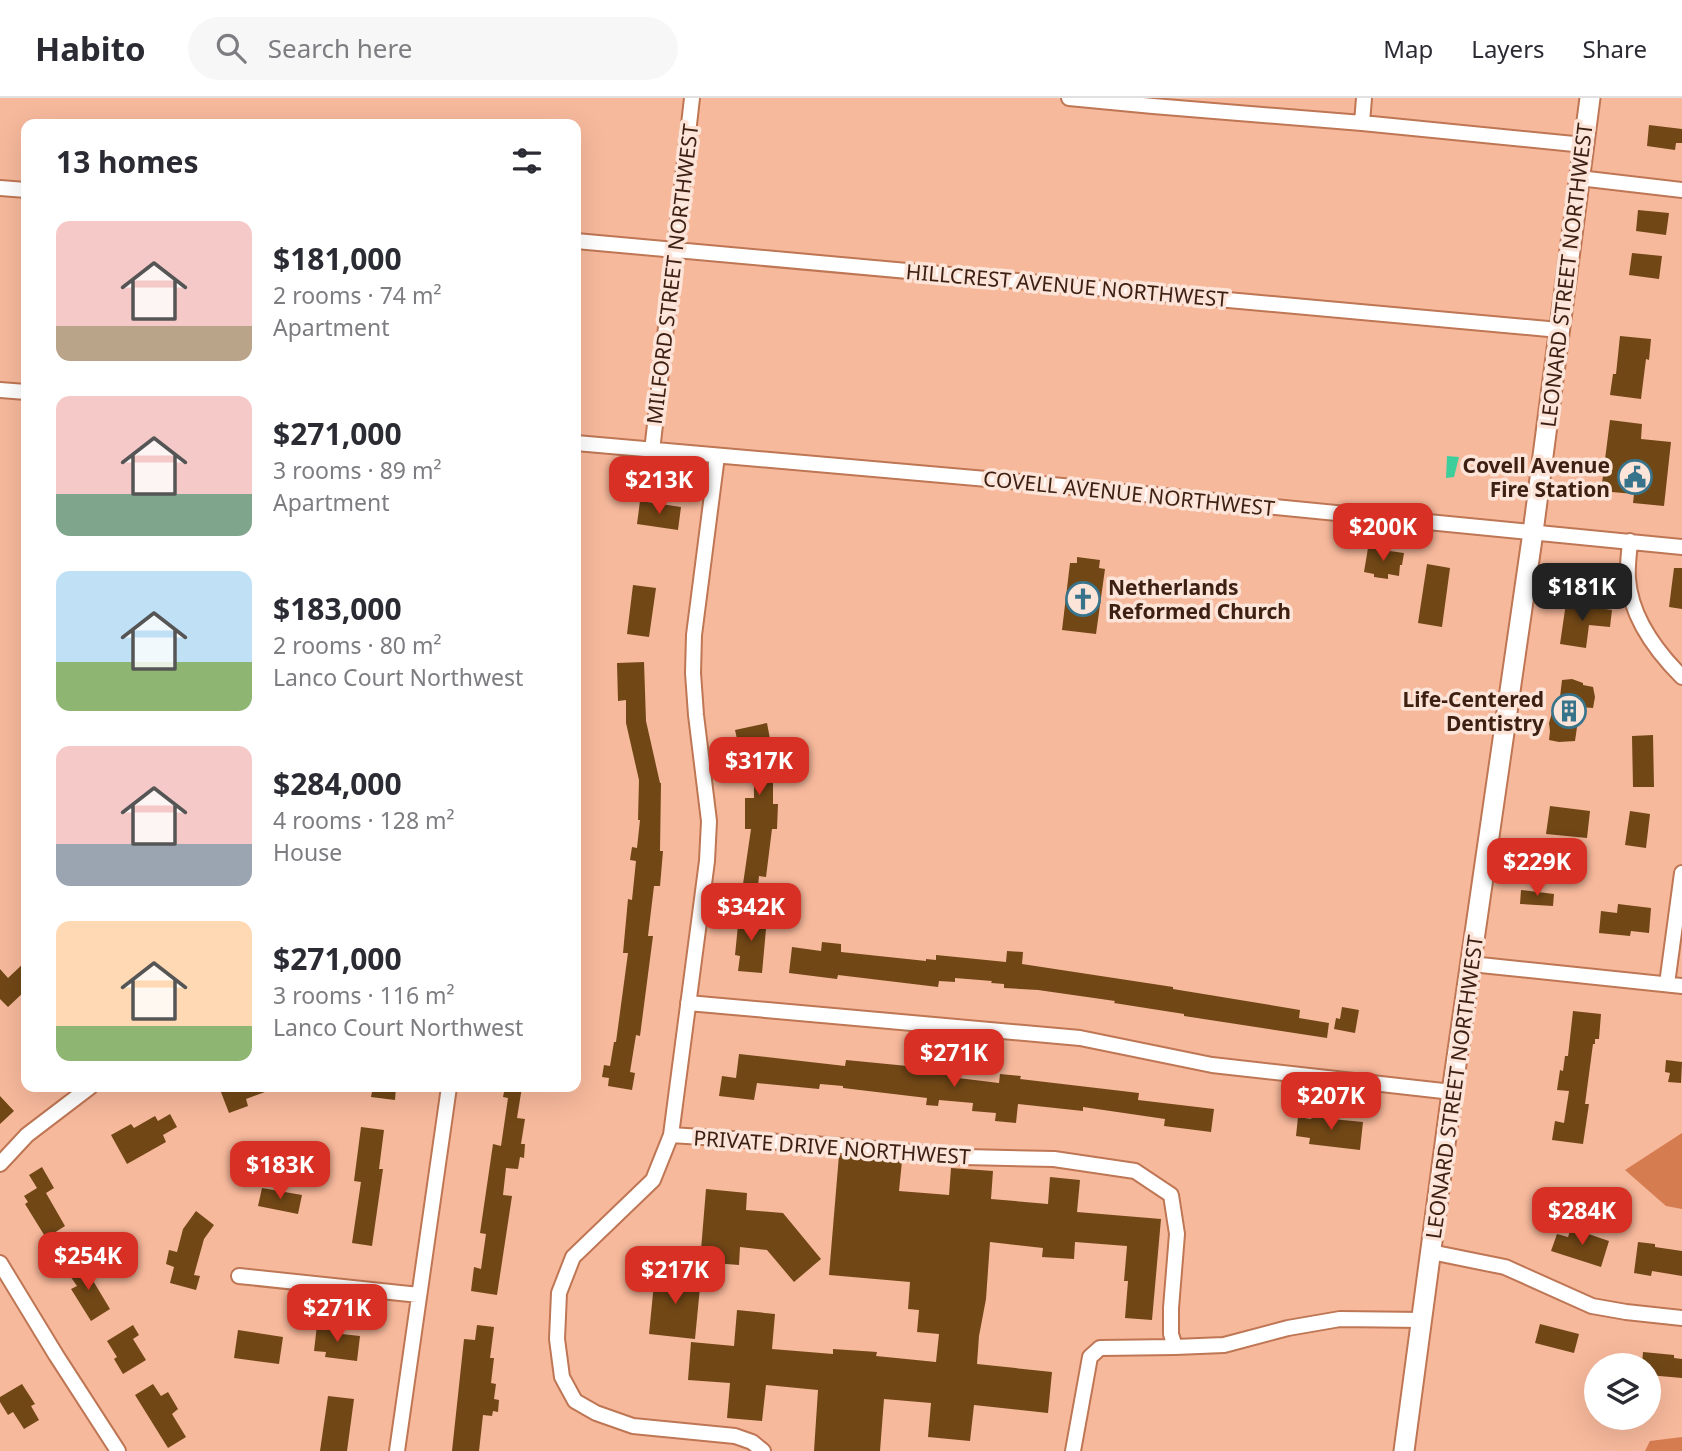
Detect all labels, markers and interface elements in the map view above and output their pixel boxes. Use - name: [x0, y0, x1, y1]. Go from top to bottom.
- search box: [188, 17, 678, 80]
- text: Habito: [35, 26, 146, 71]
- icon: search: [212, 29, 250, 67]
- text: Search here: [268, 30, 412, 66]
- text: Map: [1383, 32, 1433, 65]
- text: Layers: [1471, 32, 1545, 65]
- text: Share: [1583, 32, 1647, 65]
- street label: LEONARD STREET NORTHWEST: [1533, 121, 1599, 429]
- street label: MILFORD STREET NORTHWEST: [640, 122, 704, 426]
- text: 13 homes: [56, 141, 199, 182]
- icon: filters: [508, 142, 546, 180]
- text: $181,000: [273, 238, 402, 279]
- icon: home: [112, 249, 196, 333]
- street label: HILLCREST AVENUE NORTHWEST: [905, 257, 1230, 313]
- text: 2 rooms · 74 m²: [273, 279, 442, 311]
- text: Apartment: [273, 311, 390, 343]
- text: $271,000: [273, 413, 402, 454]
- icon: home: [112, 424, 196, 508]
- place label: Covell Avenue Fire Station: [1462, 451, 1610, 503]
- text: 3 rooms · 89 m²: [273, 454, 442, 486]
- pin: $213K: [610, 456, 708, 516]
- public building icon: Covell Avenue Fire Station: [1616, 458, 1654, 496]
- text: $213K: [625, 463, 693, 495]
- street label: COVELL AVENUE NORTHWEST: [982, 464, 1277, 522]
- text: Apartment: [273, 486, 390, 518]
- pin: $200K: [1334, 504, 1432, 563]
- text: $200K: [1349, 510, 1417, 542]
- pin: $181K: [1533, 564, 1631, 623]
- text: $181K: [1548, 570, 1616, 602]
- place label: Netherlands Reformed Church: [1108, 573, 1291, 625]
- church icon: Netherlands Reformed Church: [1064, 580, 1102, 618]
- text: $183,000: [273, 588, 402, 629]
- icon: home: [112, 599, 196, 683]
- text: 2 rooms · 80 m²: [273, 629, 442, 661]
- text: Lanco Court Northwest: [273, 661, 523, 693]
- place label: Life-Centered Dentistry: [1403, 685, 1544, 737]
- building icon: Life-Centered Dentistry: [1550, 692, 1588, 730]
- pin: $317K: [710, 738, 808, 797]
- text: $317K: [725, 744, 793, 776]
- text: $284,000: [273, 763, 402, 804]
- icon: home: [112, 774, 196, 858]
- text: 4 rooms · 128 m²: [273, 804, 455, 836]
- text: House: [273, 836, 342, 868]
- pin: $229K: [1488, 838, 1586, 898]
- text: $229K: [1503, 845, 1571, 877]
- pin: $342K: [702, 884, 800, 943]
- text: $342K: [717, 890, 785, 922]
- street label: LEONARD STREET NORTHWEST: [1419, 933, 1489, 1241]
- text: $271,000: [273, 938, 402, 979]
- icon: home: [112, 949, 196, 1033]
- text: 3 rooms · 116 m²: [273, 979, 455, 1011]
- text: Lanco Court Northwest: [273, 1011, 523, 1043]
- pin: $271K: [905, 1030, 1003, 1089]
- text: $271K: [920, 1036, 988, 1068]
- pin: $207K: [1282, 1072, 1380, 1132]
- text: $207K: [1297, 1079, 1365, 1111]
- street label: PRIVATE DRIVE NORTHWEST: [692, 1123, 972, 1171]
- pin: $183K: [231, 1142, 329, 1201]
- text: $183K: [246, 1148, 314, 1180]
- pin: $284K: [1533, 1188, 1631, 1247]
- text: $284K: [1548, 1194, 1616, 1226]
- pin: $254K: [39, 1232, 137, 1292]
- text: $254K: [54, 1239, 122, 1271]
- pin: $217K: [626, 1246, 724, 1306]
- text: $217K: [641, 1253, 709, 1285]
- pin: $271K: [288, 1284, 386, 1344]
- text: $271K: [303, 1291, 371, 1323]
- map controls: [1584, 1353, 1661, 1430]
- button: layers: [1584, 1353, 1661, 1430]

